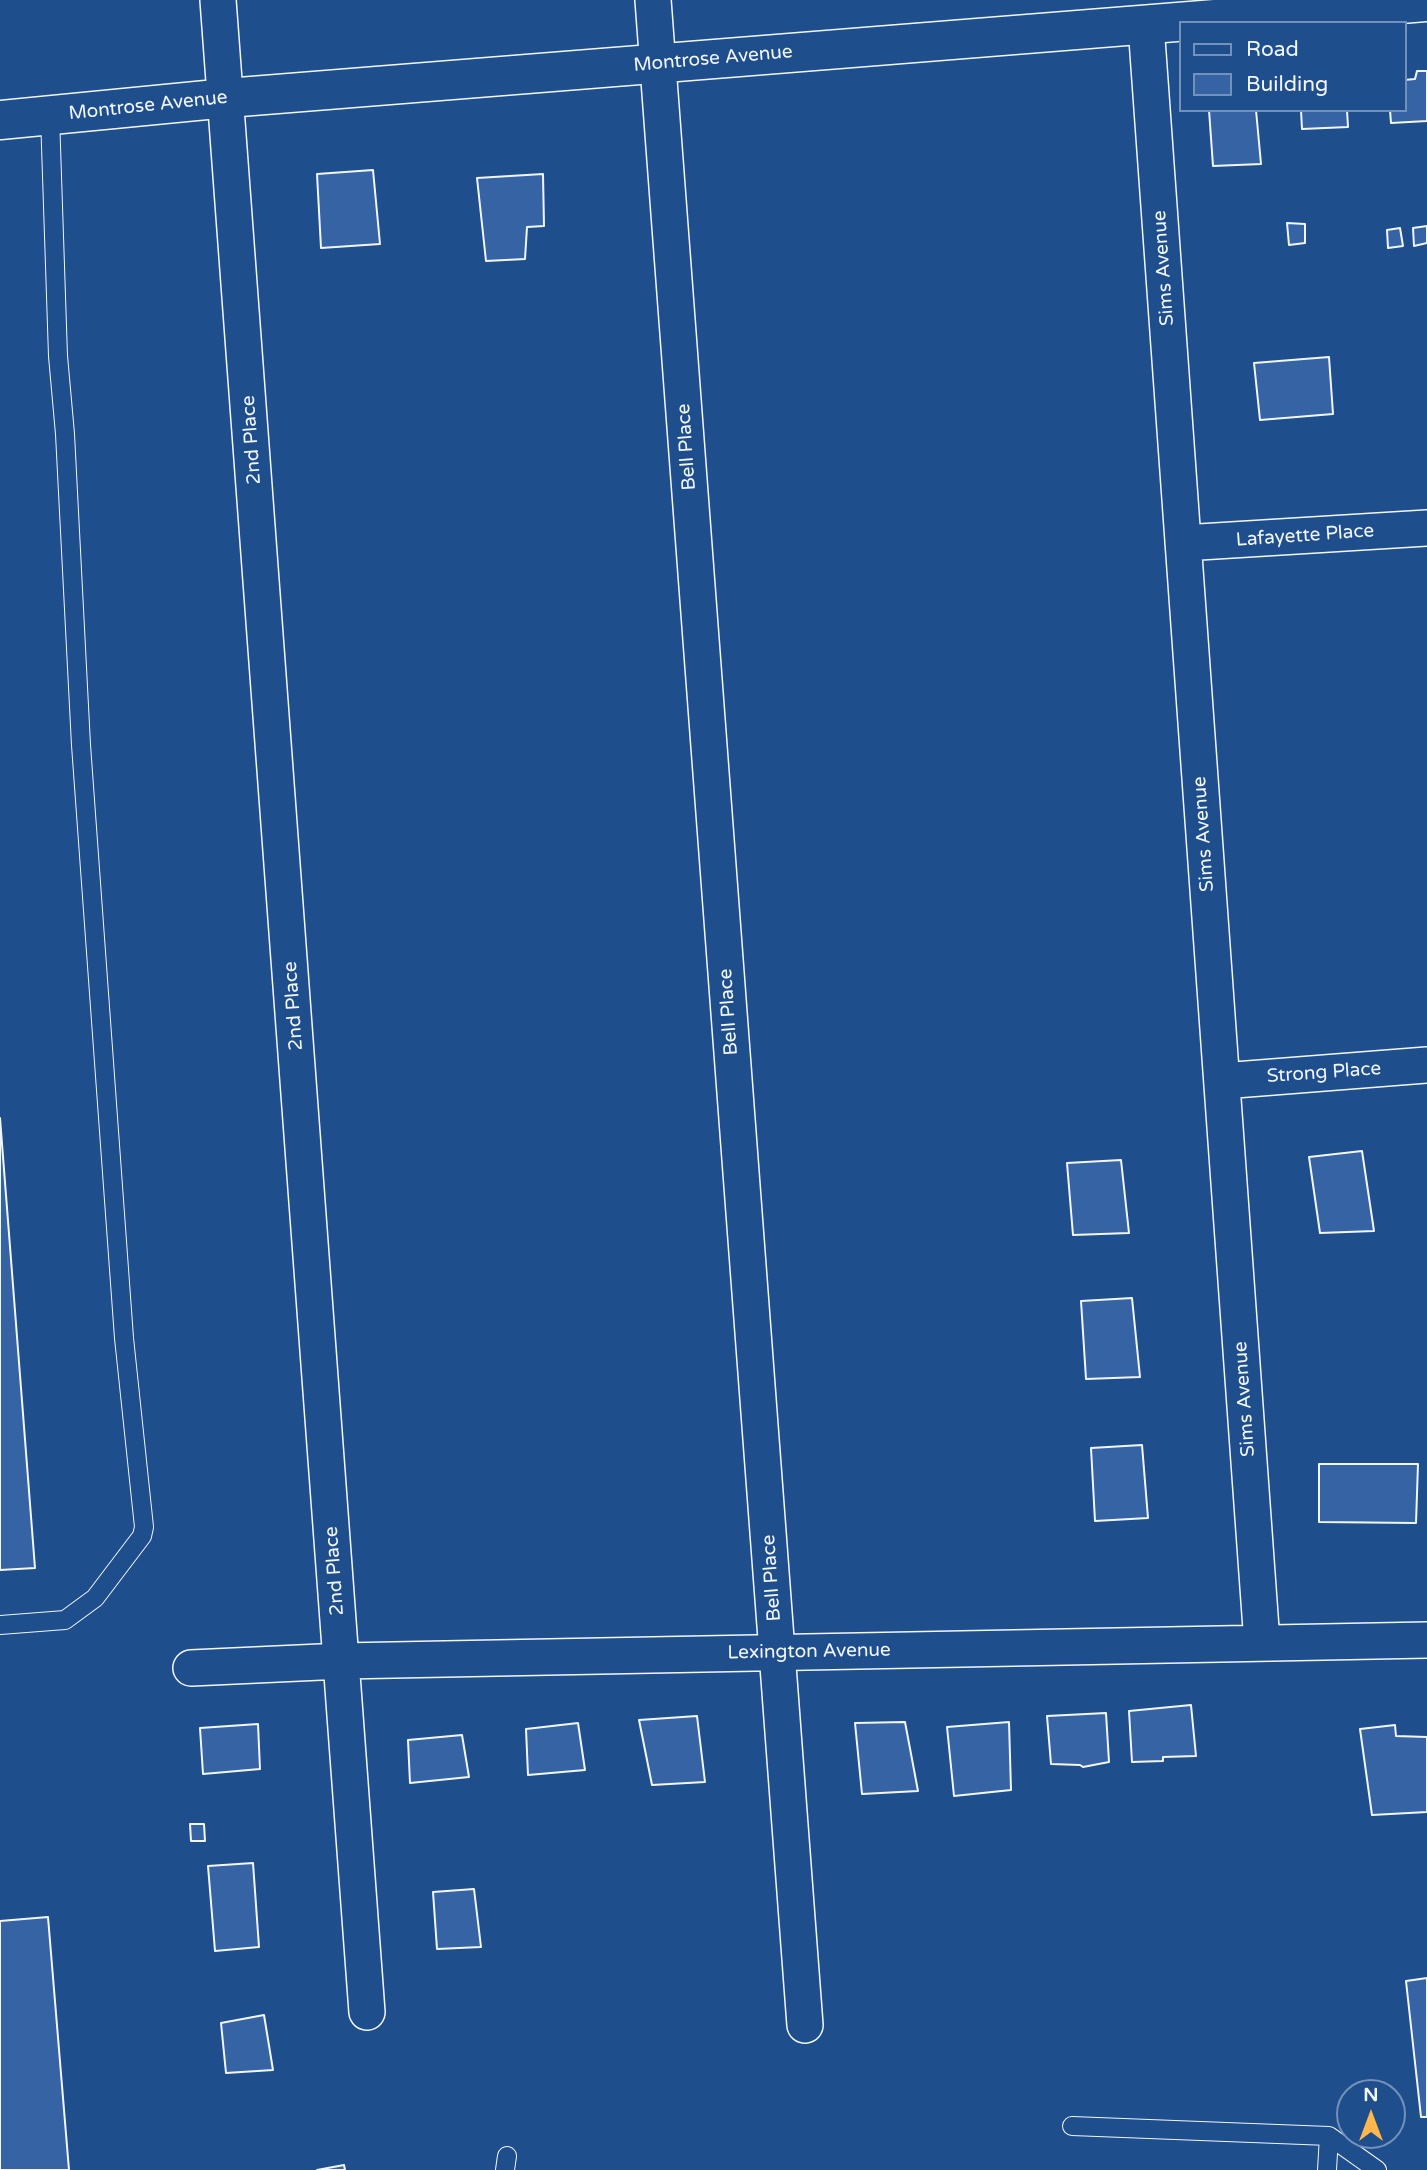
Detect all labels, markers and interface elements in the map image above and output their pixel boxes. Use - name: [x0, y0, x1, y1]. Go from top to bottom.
- legend: [1178, 21, 1406, 112]
- text: Road: [1246, 37, 1299, 62]
- street label: Montrose Avenue: [633, 41, 793, 77]
- text: Building: [1246, 72, 1328, 97]
- street label: Montrose Avenue: [67, 86, 229, 126]
- street label: Sims Avenue: [1149, 209, 1179, 327]
- street label: 2nd Place: [238, 395, 266, 485]
- street label: Bell Place: [673, 403, 701, 491]
- street label: Lafayette Place: [1235, 520, 1375, 552]
- street label: Sims Avenue: [1189, 775, 1219, 893]
- street label: 2nd Place: [280, 961, 308, 1051]
- street label: Bell Place: [715, 968, 743, 1056]
- street label: Strong Place: [1266, 1058, 1382, 1088]
- street label: Sims Avenue: [1230, 1340, 1260, 1458]
- street label: 2nd Place: [321, 1526, 349, 1616]
- street label: Bell Place: [758, 1534, 786, 1622]
- street label: Lexington Avenue: [727, 1639, 891, 1665]
- north arrow: [1336, 2079, 1406, 2149]
- text: N: [1363, 2084, 1379, 2106]

